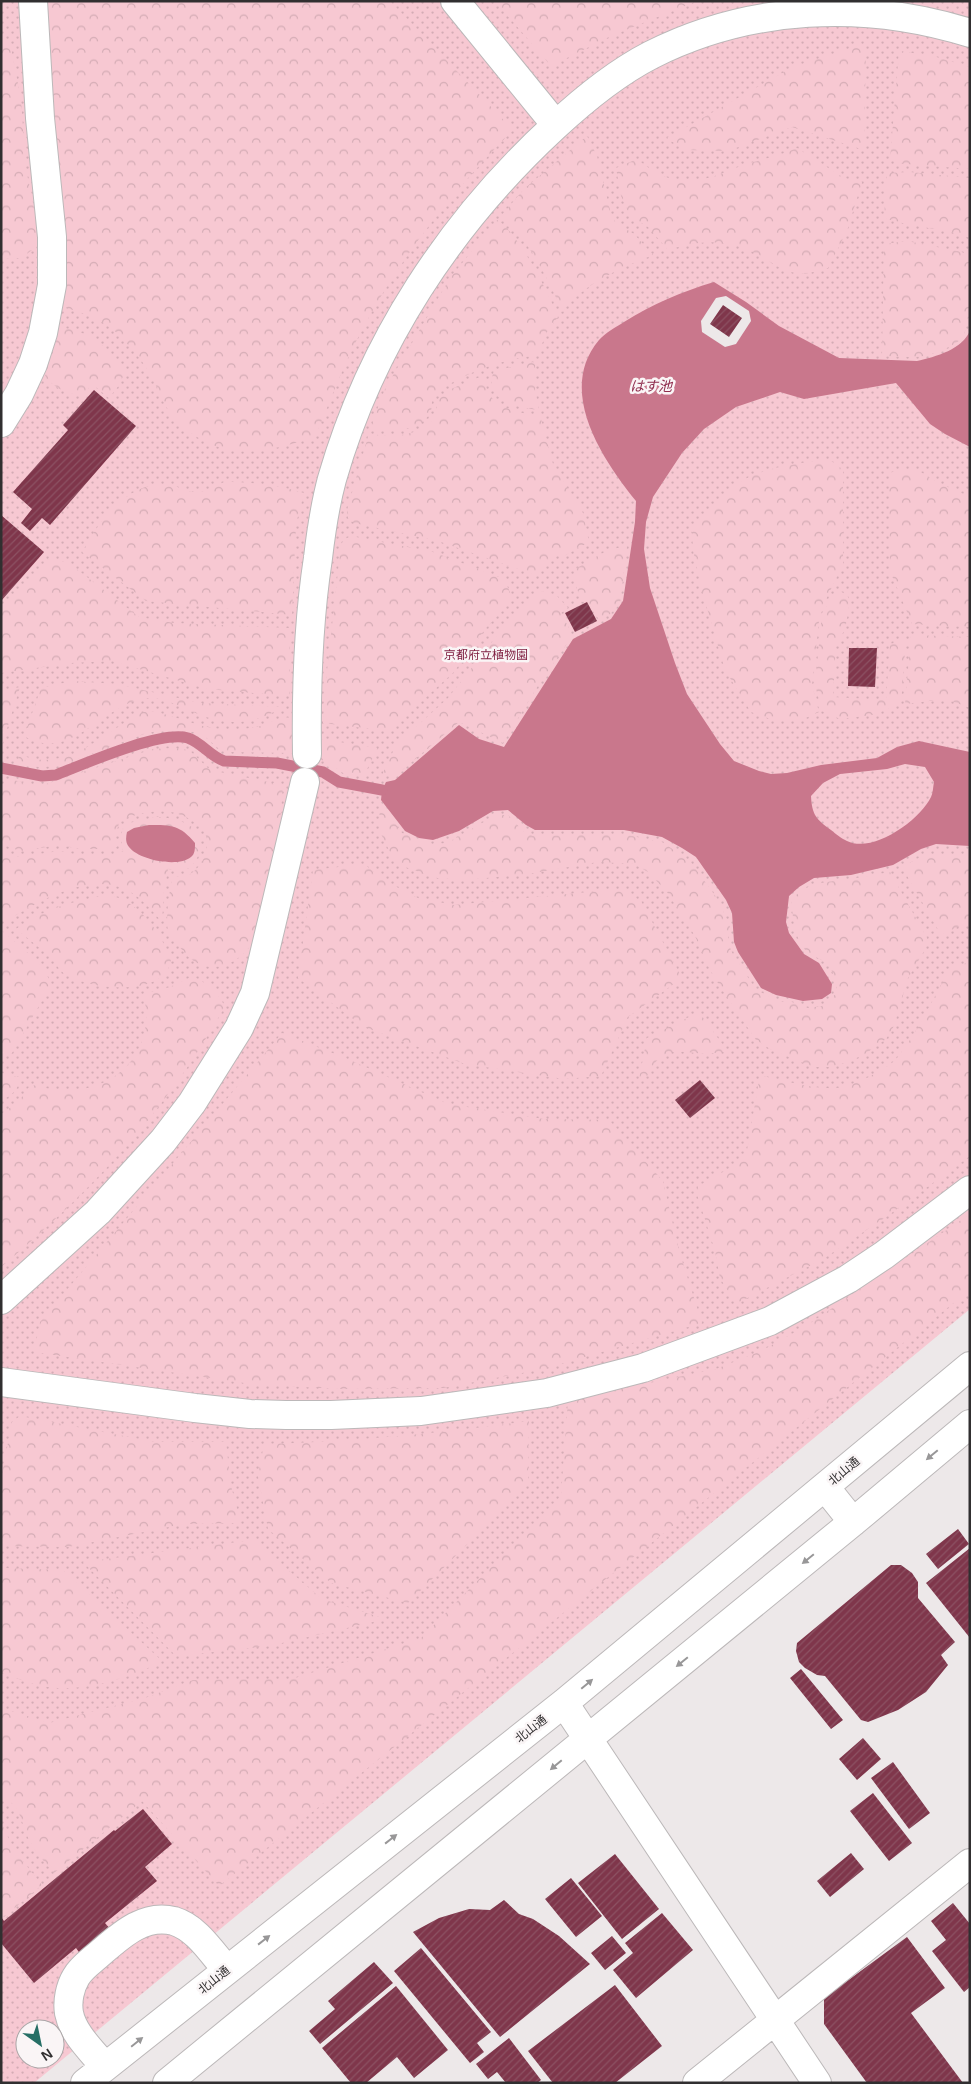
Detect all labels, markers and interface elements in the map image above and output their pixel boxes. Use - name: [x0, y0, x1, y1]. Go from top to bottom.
- water label: はす池: [630, 378, 674, 394]
- park label: 京都府立植物園: [444, 648, 528, 662]
- one-way arrow: [926, 1450, 939, 1461]
- street label: 北山通: [826, 1454, 862, 1488]
- one-way arrow: [801, 1554, 814, 1565]
- one-way arrow: [675, 1656, 688, 1667]
- one-way arrow: [581, 1679, 593, 1690]
- street label: 北山通: [513, 1712, 549, 1746]
- one-way arrow: [549, 1759, 562, 1770]
- one-way arrow: [385, 1834, 398, 1845]
- one-way arrow: [257, 1935, 270, 1946]
- street label: 北山通: [196, 1963, 232, 1997]
- north arrow: [15, 2019, 65, 2069]
- one-way arrow: [130, 2036, 143, 2047]
- text: N: [38, 2045, 56, 2064]

